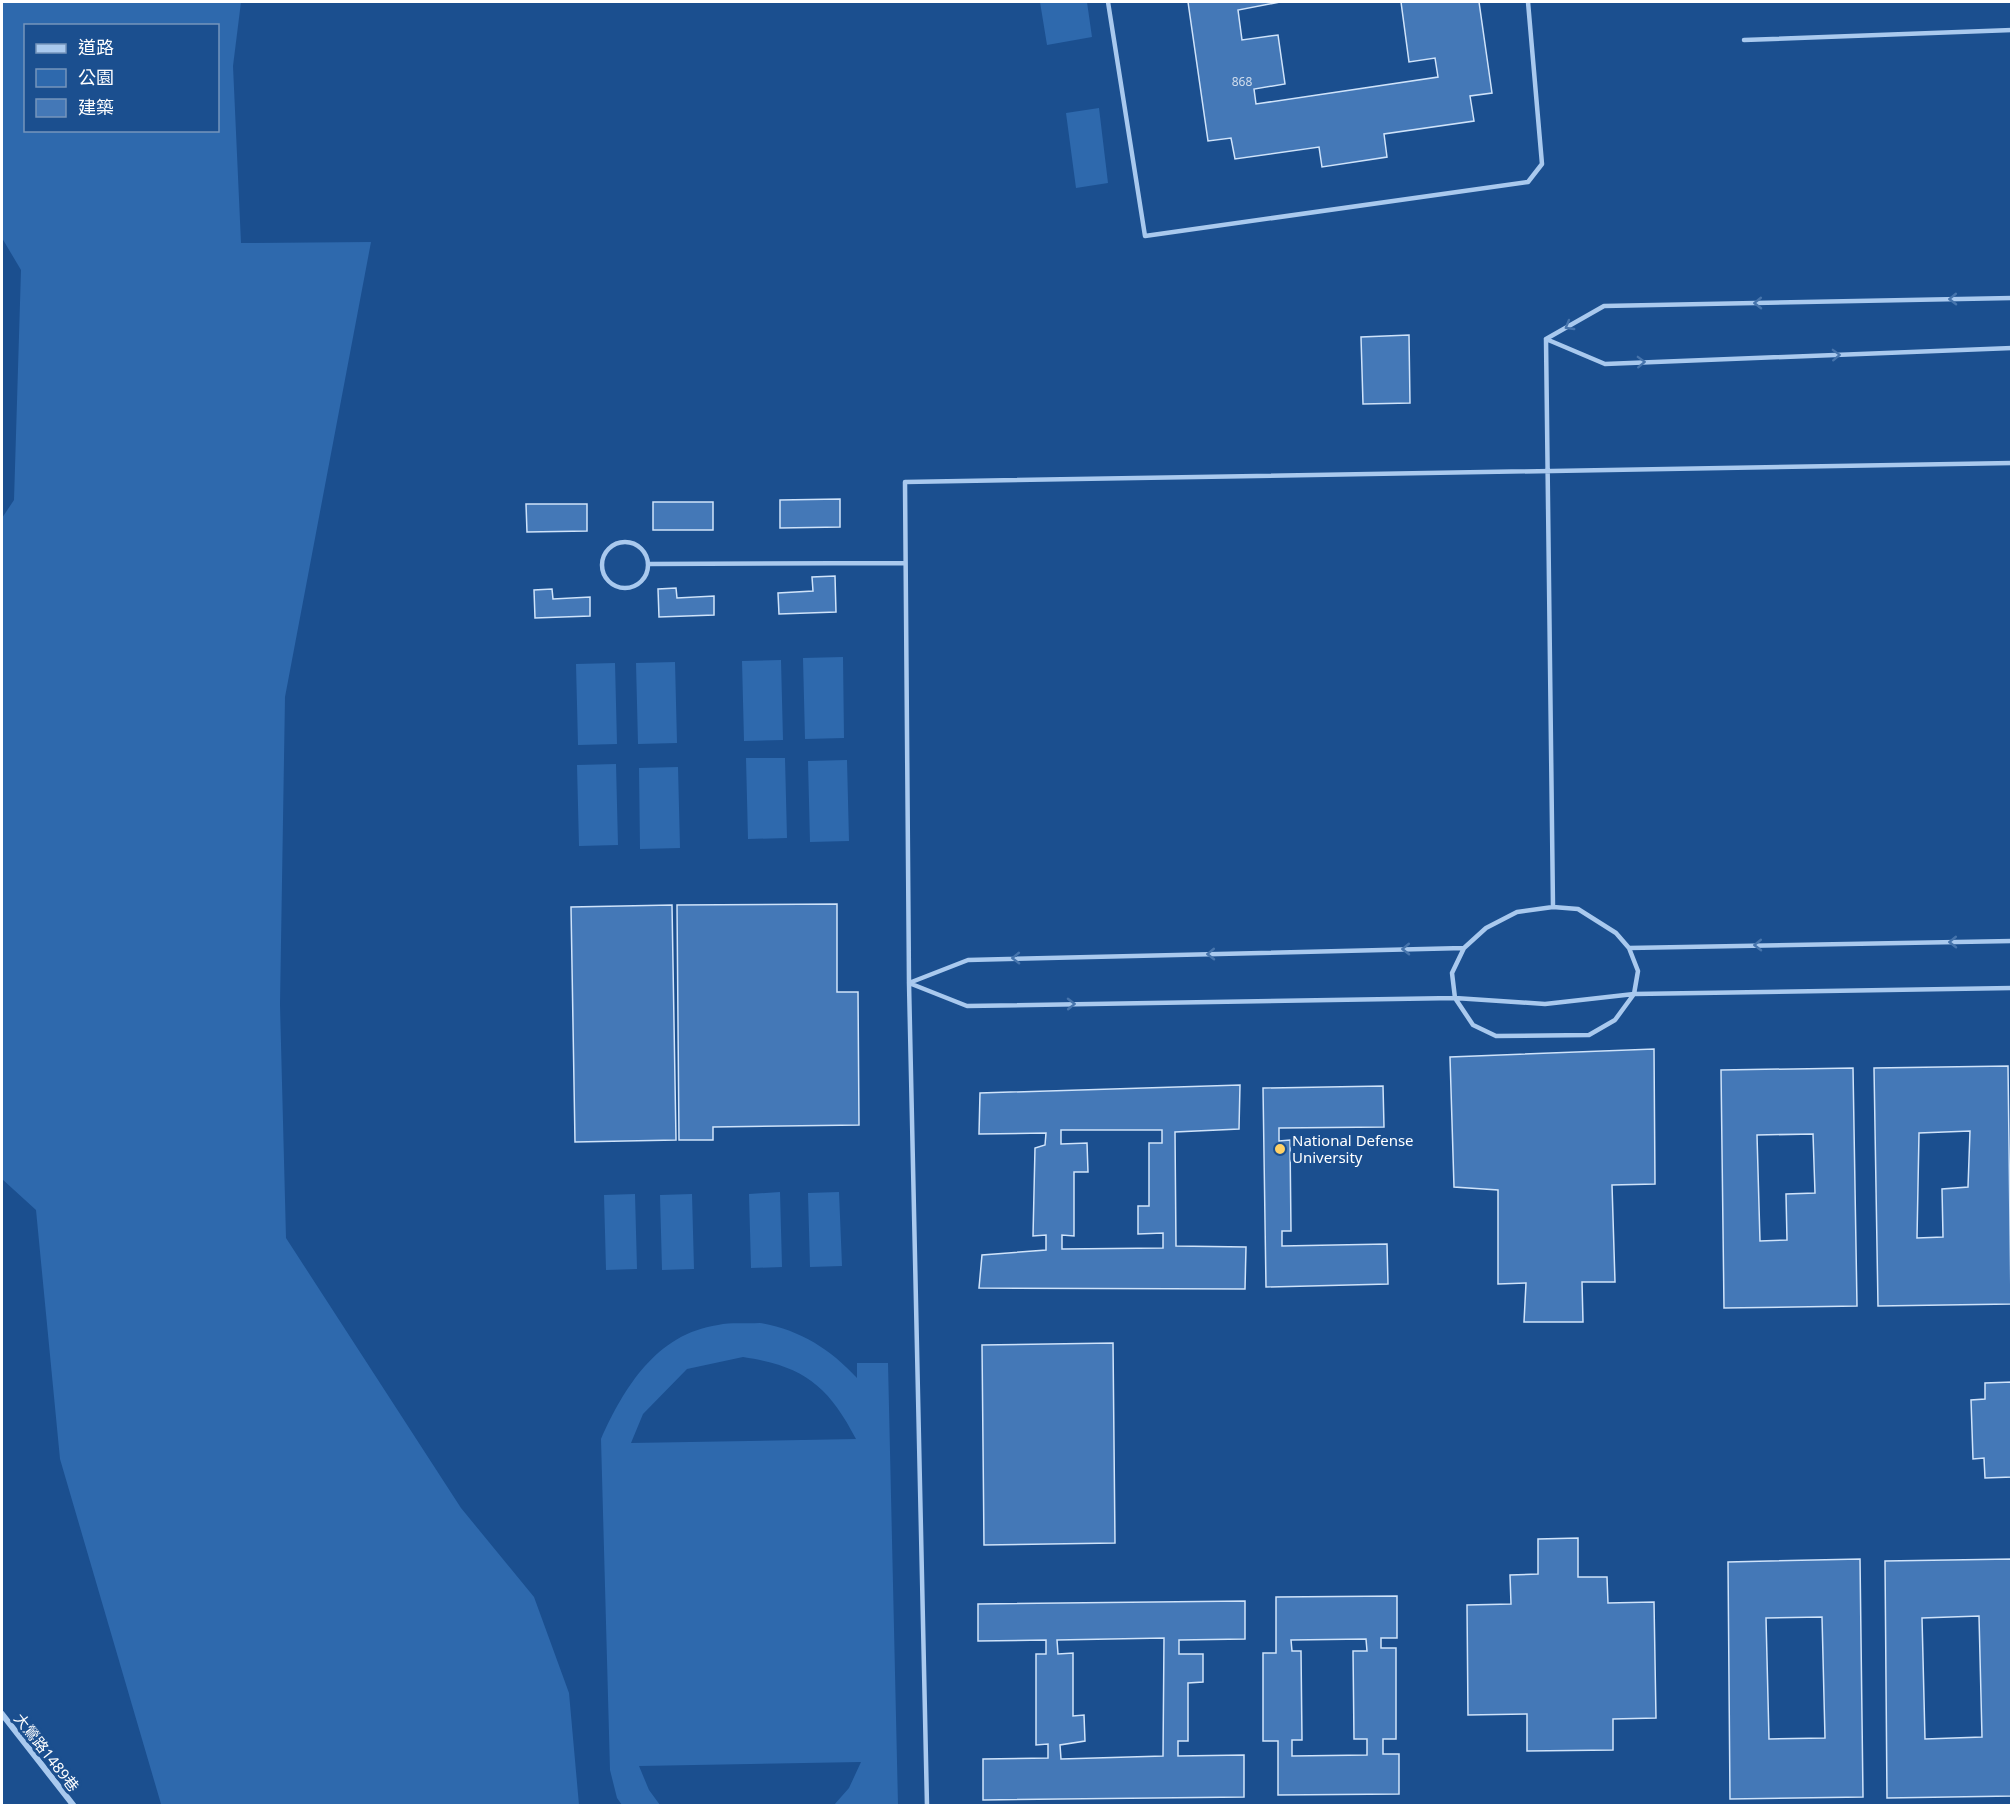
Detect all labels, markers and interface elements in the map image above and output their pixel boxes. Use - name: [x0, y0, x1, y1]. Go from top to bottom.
- legend: [24, 24, 219, 132]
- text: 道路: [78, 35, 114, 59]
- text: 公園: [78, 65, 114, 89]
- house number: 868: [1232, 73, 1252, 90]
- text: 建築: [78, 95, 114, 119]
- one-way arrow: [1949, 293, 1958, 306]
- one-way arrow: [1754, 297, 1763, 309]
- one-way arrow: [1564, 319, 1575, 331]
- one-way arrow: [1832, 349, 1841, 361]
- one-way arrow: [1637, 356, 1646, 369]
- one-way arrow: [1949, 936, 1958, 948]
- one-way arrow: [1754, 939, 1763, 952]
- one-way arrow: [1401, 943, 1410, 956]
- one-way arrow: [1207, 948, 1216, 960]
- one-way arrow: [1012, 952, 1021, 965]
- one-way arrow: [1067, 998, 1076, 1010]
- place label: National Defense University: [1292, 1130, 1414, 1167]
- marker: National Defense University: [1273, 1142, 1287, 1156]
- street label: 大鶯路1489巷: [10, 1709, 84, 1795]

